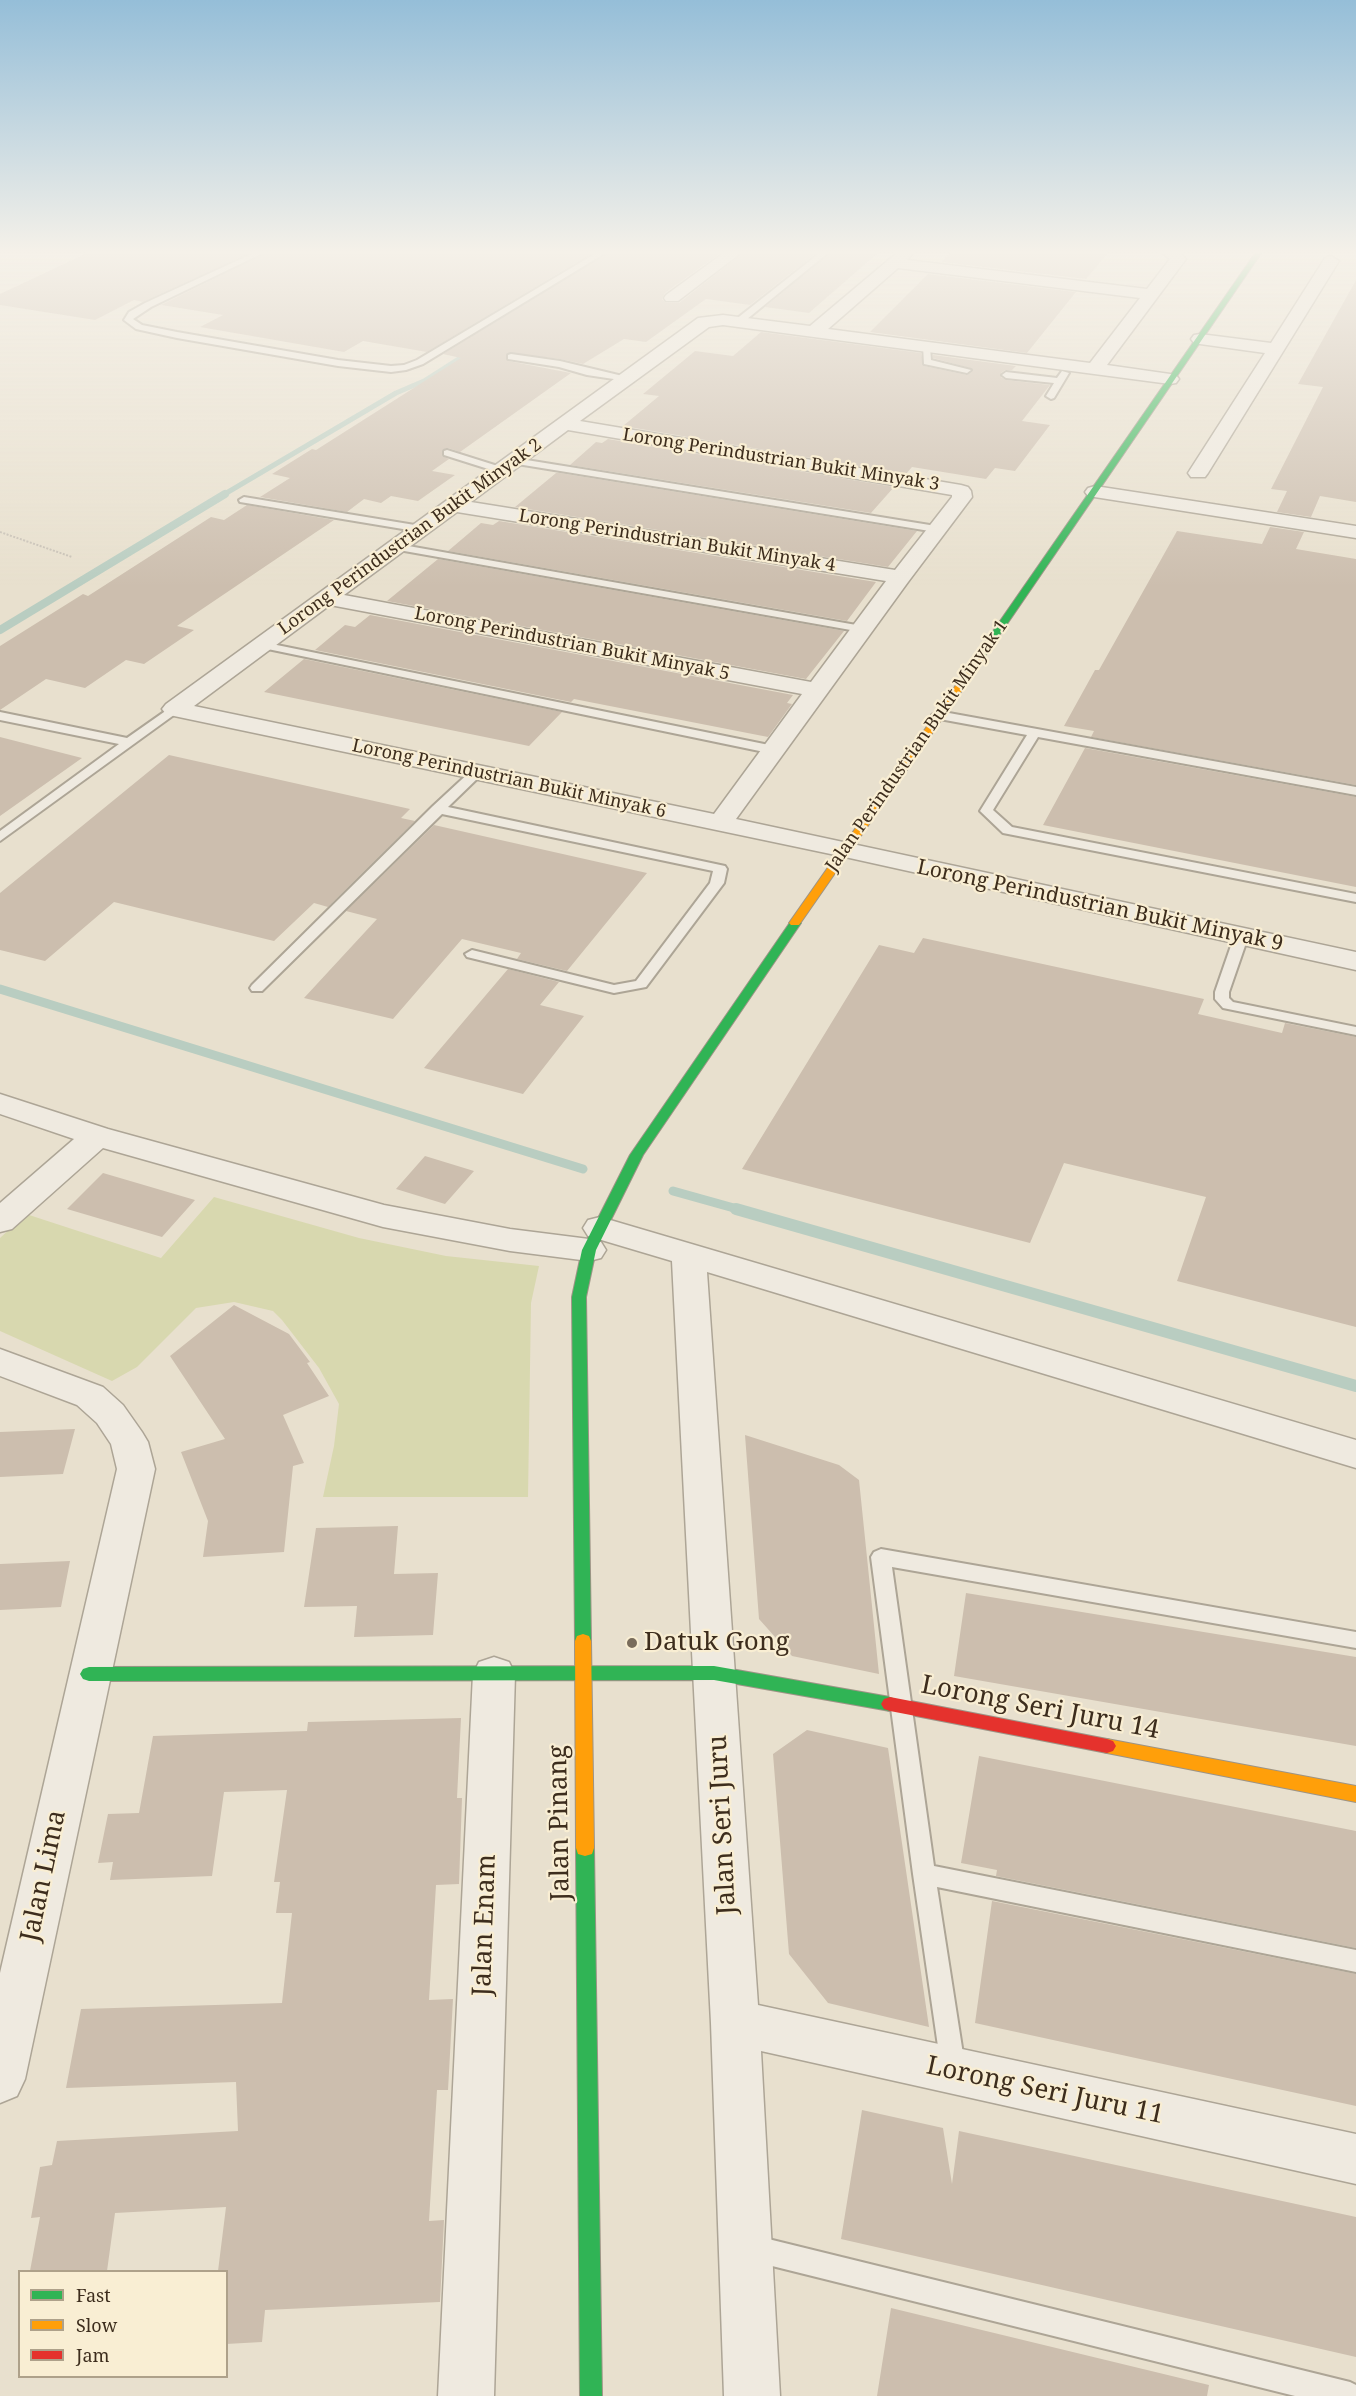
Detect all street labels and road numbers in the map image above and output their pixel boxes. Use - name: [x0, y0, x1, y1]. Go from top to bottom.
- street label: Lorong Perindustrian Bukit Minyak 3: [621, 424, 941, 496]
- street label: Lorong Perindustrian Bukit Minyak 2: [274, 434, 546, 640]
- street label: Lorong Perindustrian Bukit Minyak 4: [517, 505, 837, 577]
- street label: Lorong Perindustrian Bukit Minyak 5: [413, 603, 731, 685]
- street label: Jalan Perindustrian Bukit Minyak 1: [821, 616, 1013, 876]
- street label: Lorong Perindustrian Bukit Minyak 6: [350, 735, 668, 823]
- street label: Lorong Perindustrian Bukit Minyak 9: [915, 855, 1285, 957]
- street label: Lorong Seri Juru 14: [918, 1670, 1162, 1746]
- street label: Jalan Seri Juru: [703, 1734, 743, 1916]
- street label: Jalan Pinang: [543, 1745, 577, 1901]
- street label: Jalan Lima: [15, 1807, 73, 1945]
- street label: Jalan Enam: [467, 1853, 503, 1997]
- street label: Lorong Seri Juru 11: [924, 2051, 1166, 2131]

